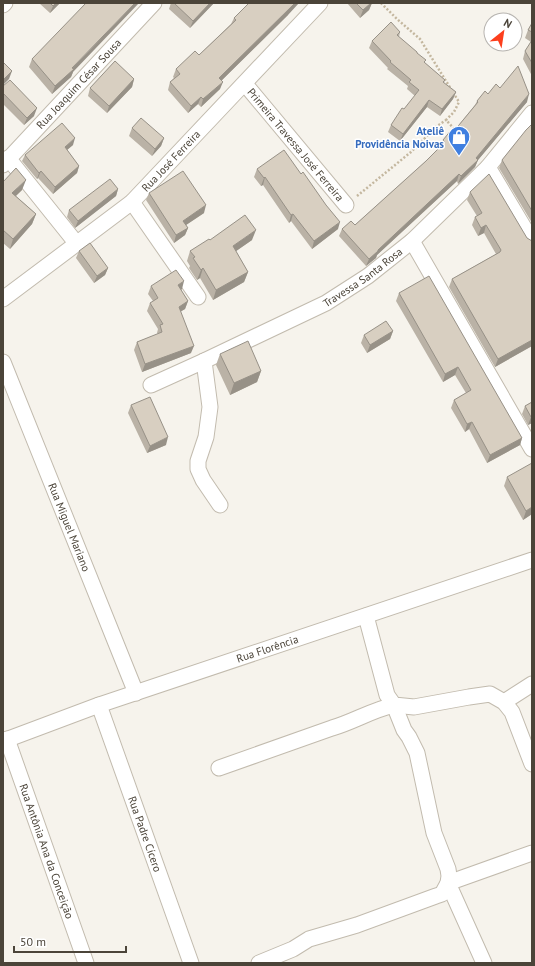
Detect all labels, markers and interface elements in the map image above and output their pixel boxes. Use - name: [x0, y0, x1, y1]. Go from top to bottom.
- north arrow: [483, 12, 523, 52]
- text: N: [501, 15, 515, 31]
- street label: Rua Joaquim César Sousa: [33, 36, 124, 132]
- street label: Primeira Travessa José Ferreira: [244, 85, 347, 204]
- place label: Ateliê Providência Noivas: [355, 124, 444, 151]
- shop icon: Ateliê Providência Noivas: [446, 124, 472, 157]
- street label: Rua José Ferreira: [138, 127, 203, 195]
- street label: Travessa Santa Rosa: [320, 244, 405, 310]
- street label: Rua Miguel Mariano: [45, 481, 93, 574]
- street label: Rua Florência: [235, 632, 300, 666]
- street label: Rua Antônia Ana da Conceição: [16, 782, 77, 921]
- street label: Rua Padre Cícero: [125, 794, 165, 874]
- scale bar: [14, 928, 126, 954]
- text: 50 m: [20, 934, 46, 949]

